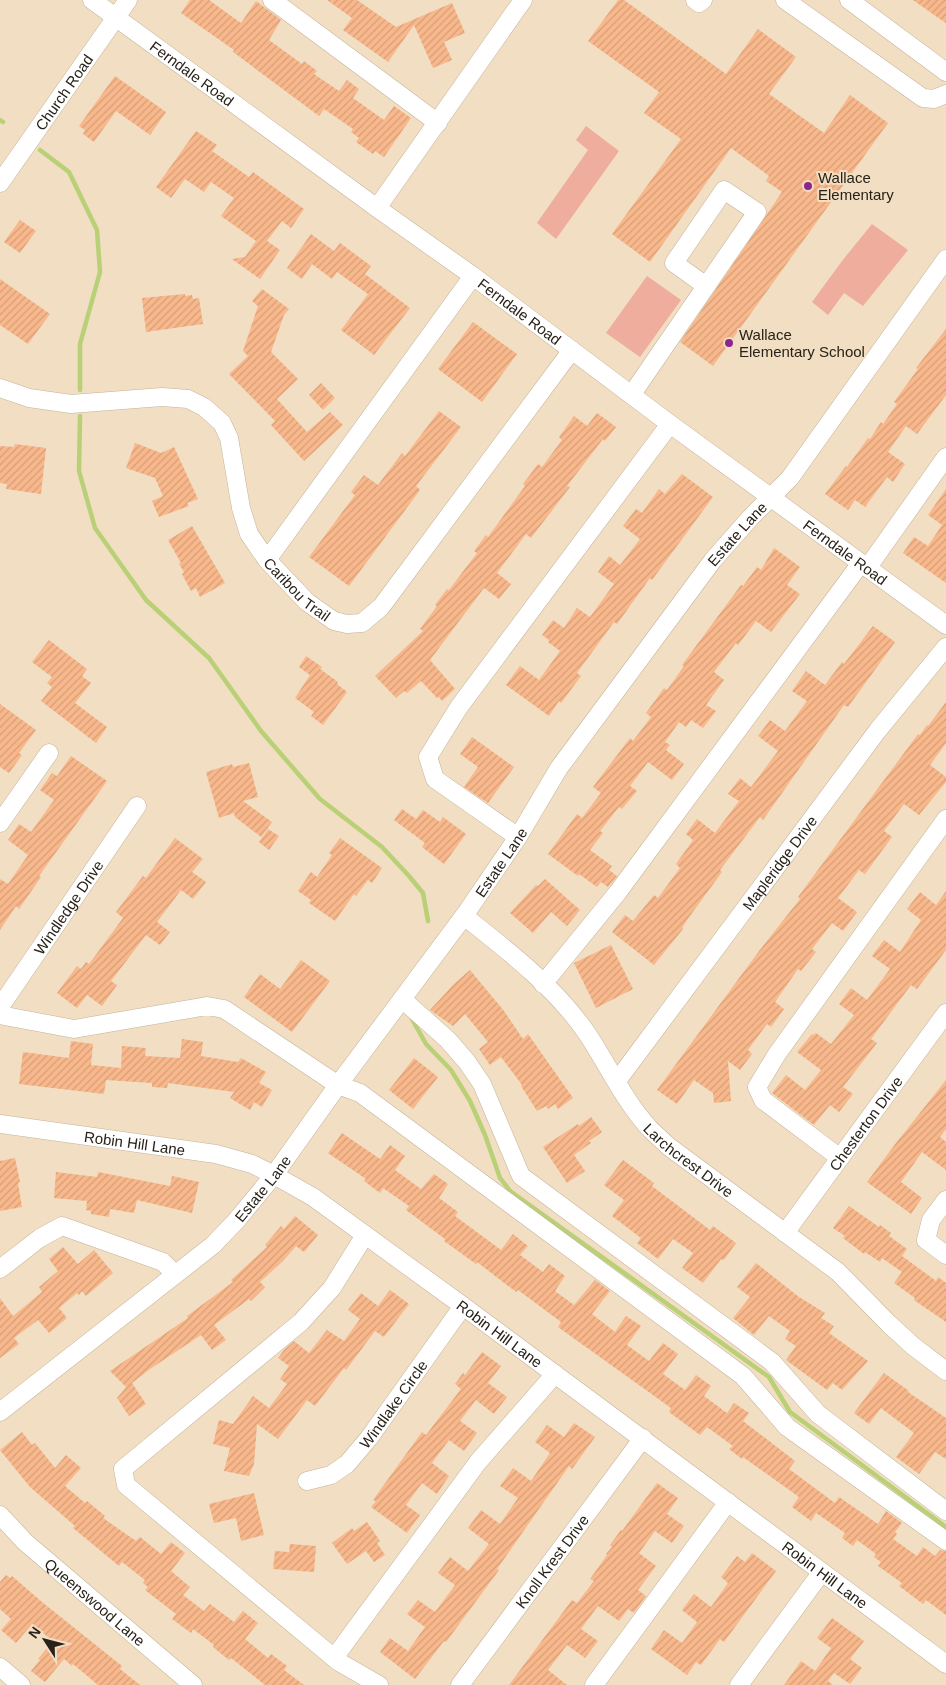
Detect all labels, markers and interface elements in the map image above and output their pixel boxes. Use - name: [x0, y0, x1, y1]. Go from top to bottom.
- street label: Ferndale Road: [147, 37, 237, 109]
- street label: Church Road: [31, 51, 96, 133]
- place label: Wallace Elementary: [818, 169, 894, 203]
- marker: Wallace Elementary: [802, 180, 814, 192]
- street label: Ferndale Road: [475, 275, 565, 348]
- place label: Wallace Elementary School: [739, 326, 865, 360]
- marker: Wallace Elementary School: [723, 337, 735, 349]
- street label: Estate Lane: [704, 498, 770, 569]
- street label: Ferndale Road: [800, 516, 891, 588]
- street label: Caribou Trail: [261, 554, 334, 624]
- street label: Mapleridge Drive: [739, 812, 820, 913]
- street label: Estate Lane: [471, 824, 530, 900]
- street label: Windledge Drive: [30, 857, 106, 957]
- street label: Chesterton Drive: [825, 1073, 905, 1174]
- street label: Larchcrest Drive: [640, 1119, 737, 1200]
- street label: Robin Hill Lane: [83, 1127, 186, 1158]
- street label: Estate Lane: [231, 1152, 294, 1225]
- street label: Robin Hill Lane: [454, 1296, 546, 1370]
- street label: Windlake Circle: [356, 1357, 430, 1451]
- street label: Knoll Krest Drive: [512, 1511, 592, 1611]
- street label: Robin Hill Lane: [779, 1537, 871, 1612]
- street label: Queenswood Lane: [42, 1554, 149, 1649]
- north arrow: [20, 1615, 70, 1665]
- text: N: [25, 1624, 44, 1641]

